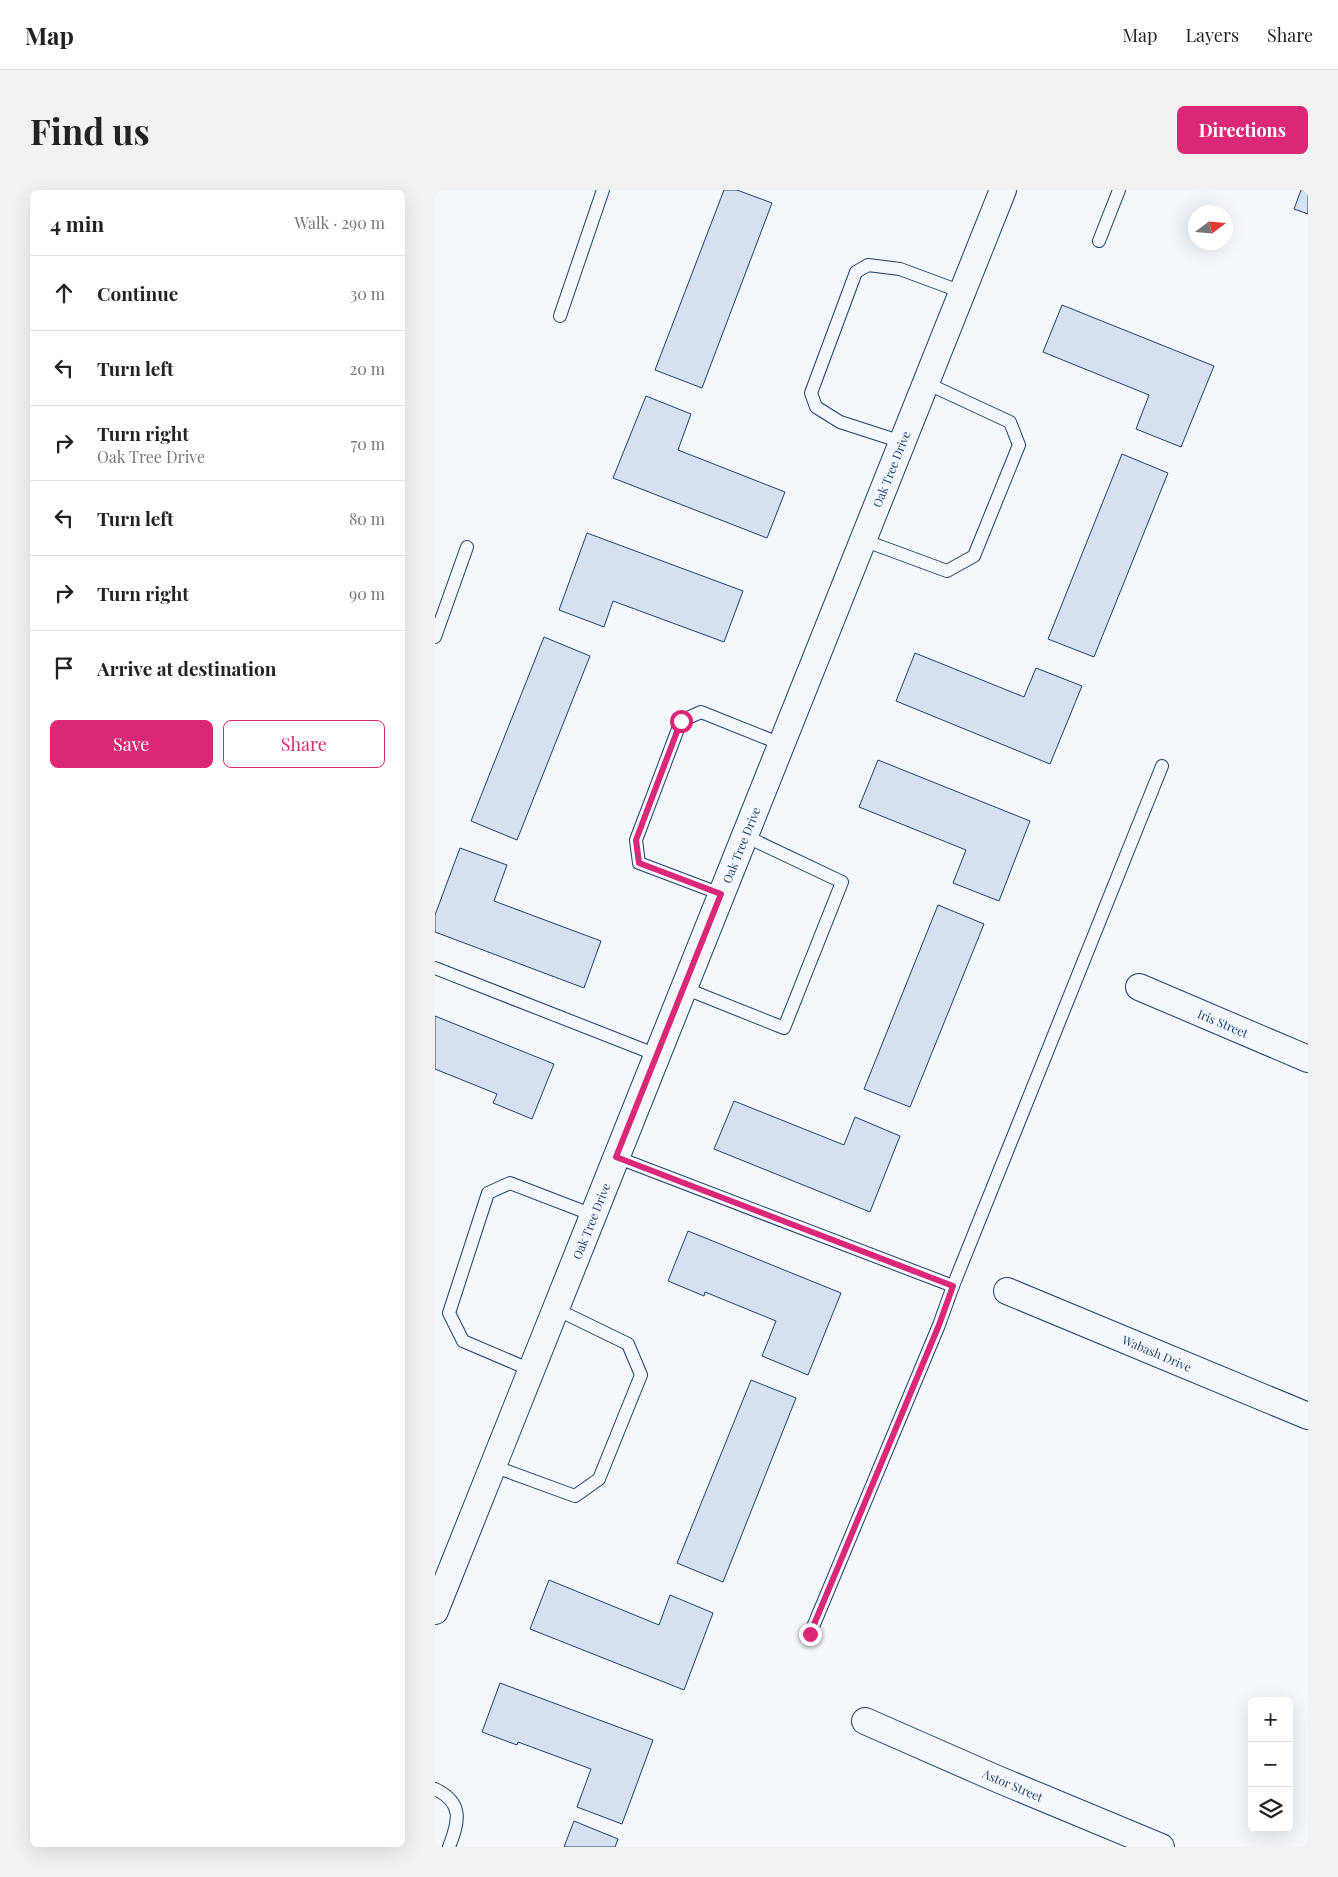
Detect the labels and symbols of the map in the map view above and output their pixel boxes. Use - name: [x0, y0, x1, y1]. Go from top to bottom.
- north arrow: [1188, 205, 1233, 250]
- street label: Oak Tree Drive: [868, 428, 914, 510]
- route start: [670, 710, 693, 733]
- street label: Oak Tree Drive: [718, 804, 764, 886]
- street label: Iris Street: [1195, 1005, 1251, 1041]
- street label: Oak Tree Drive: [568, 1180, 614, 1262]
- street label: Wabash Drive: [1119, 1331, 1194, 1375]
- route end: [799, 1623, 822, 1646]
- street label: Astor Street: [979, 1765, 1046, 1805]

